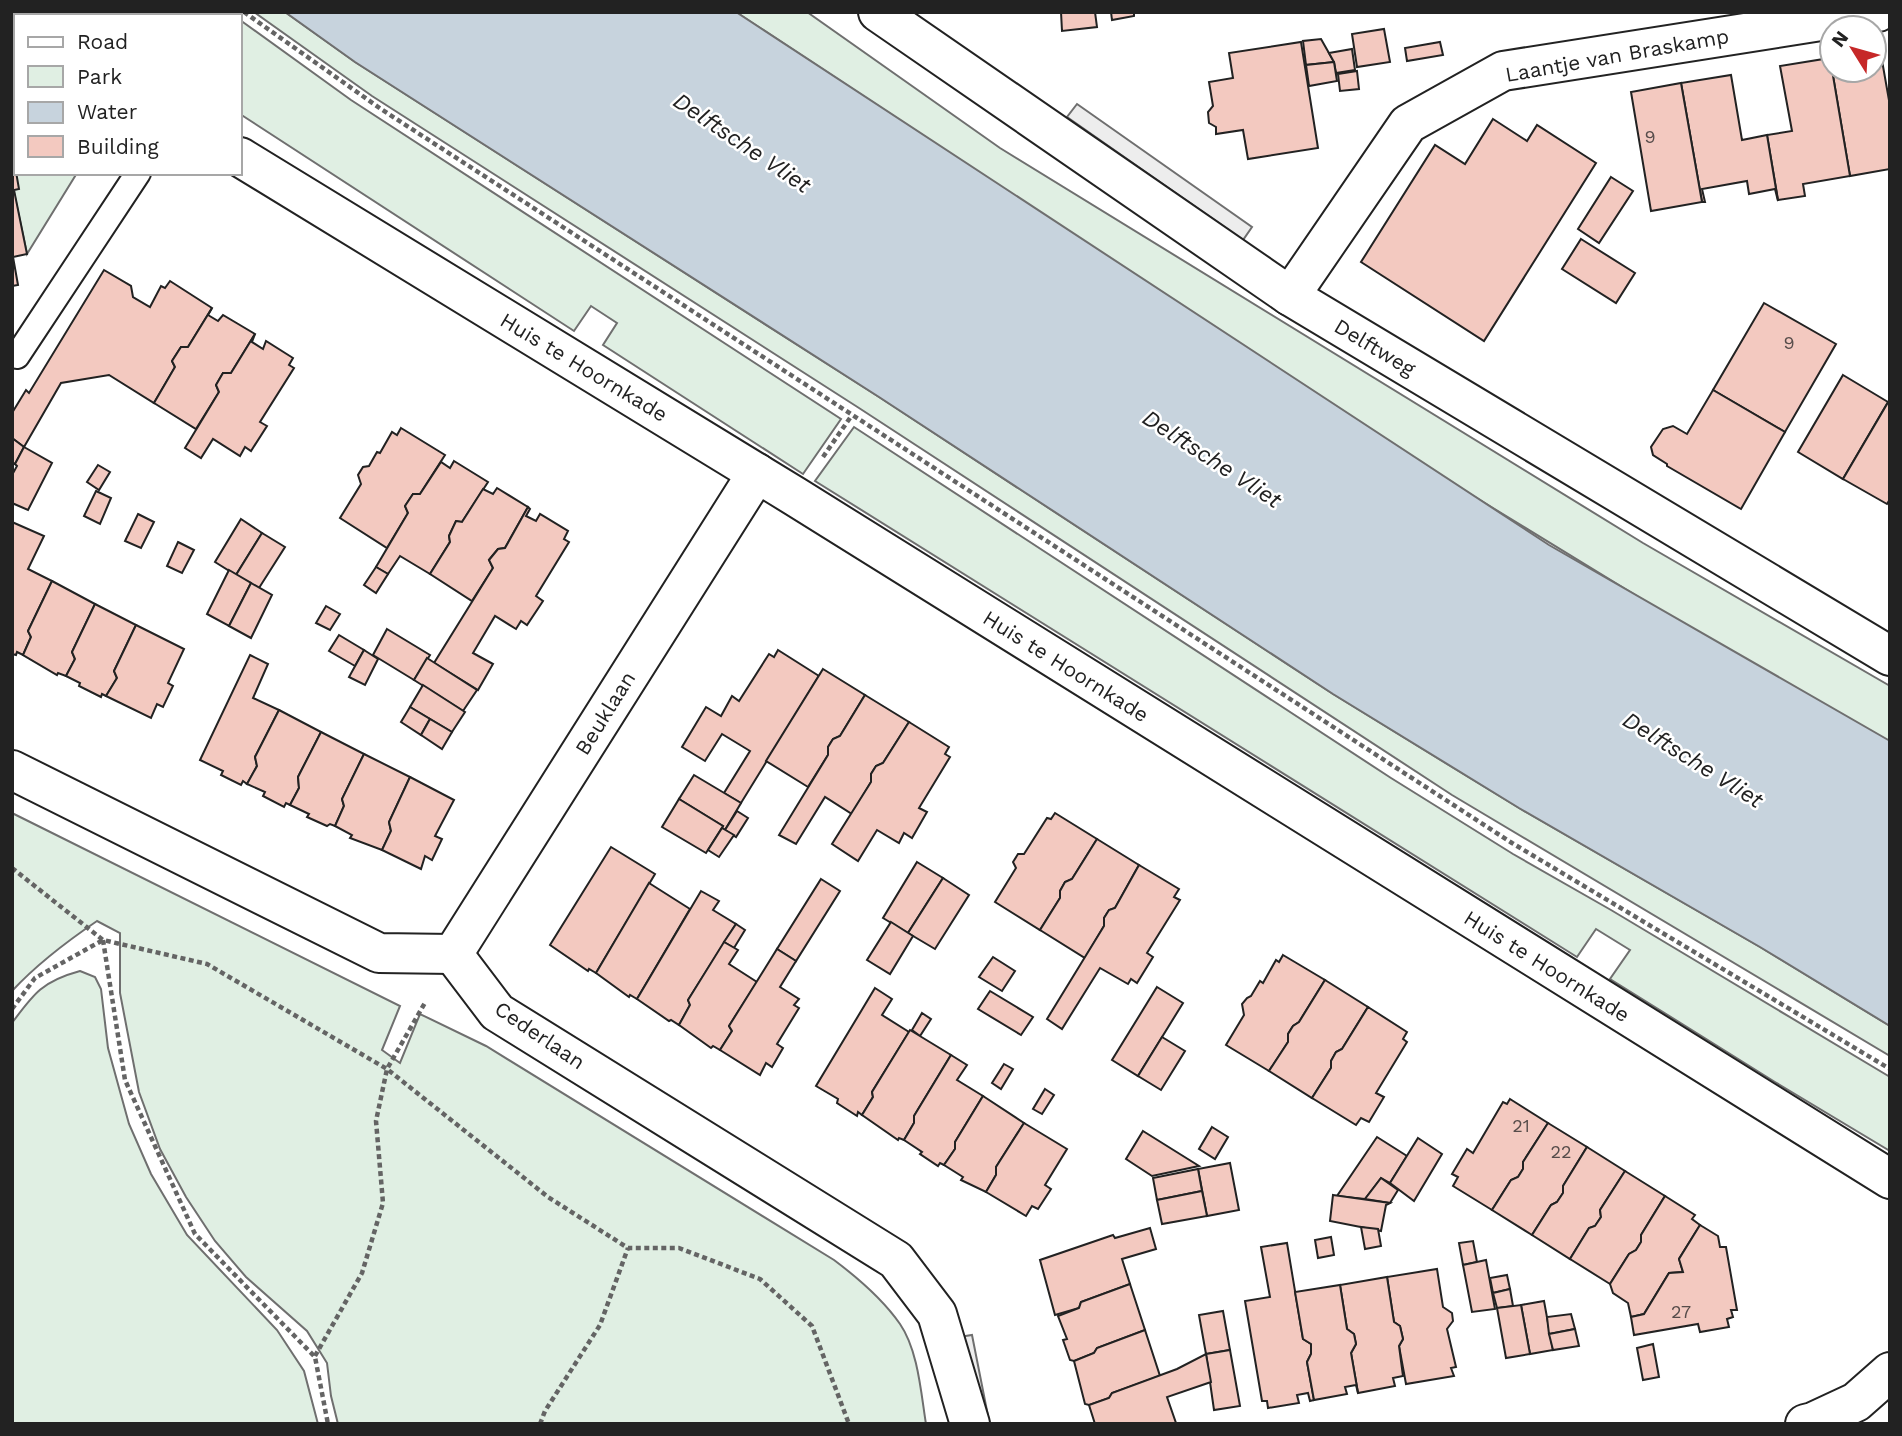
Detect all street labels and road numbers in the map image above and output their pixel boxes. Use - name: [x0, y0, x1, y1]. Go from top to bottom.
- street label: Laantje van Braskamp: [1503, 23, 1731, 87]
- street label: Huis te Hoornkade: [496, 307, 672, 427]
- street label: Delftweg: [1330, 313, 1421, 381]
- street label: Huis te Hoornkade: [979, 605, 1153, 727]
- street label: Beuklaan: [570, 667, 640, 759]
- street label: Huis te Hoornkade: [1460, 905, 1634, 1027]
- street label: Cederlaan: [490, 996, 590, 1074]

